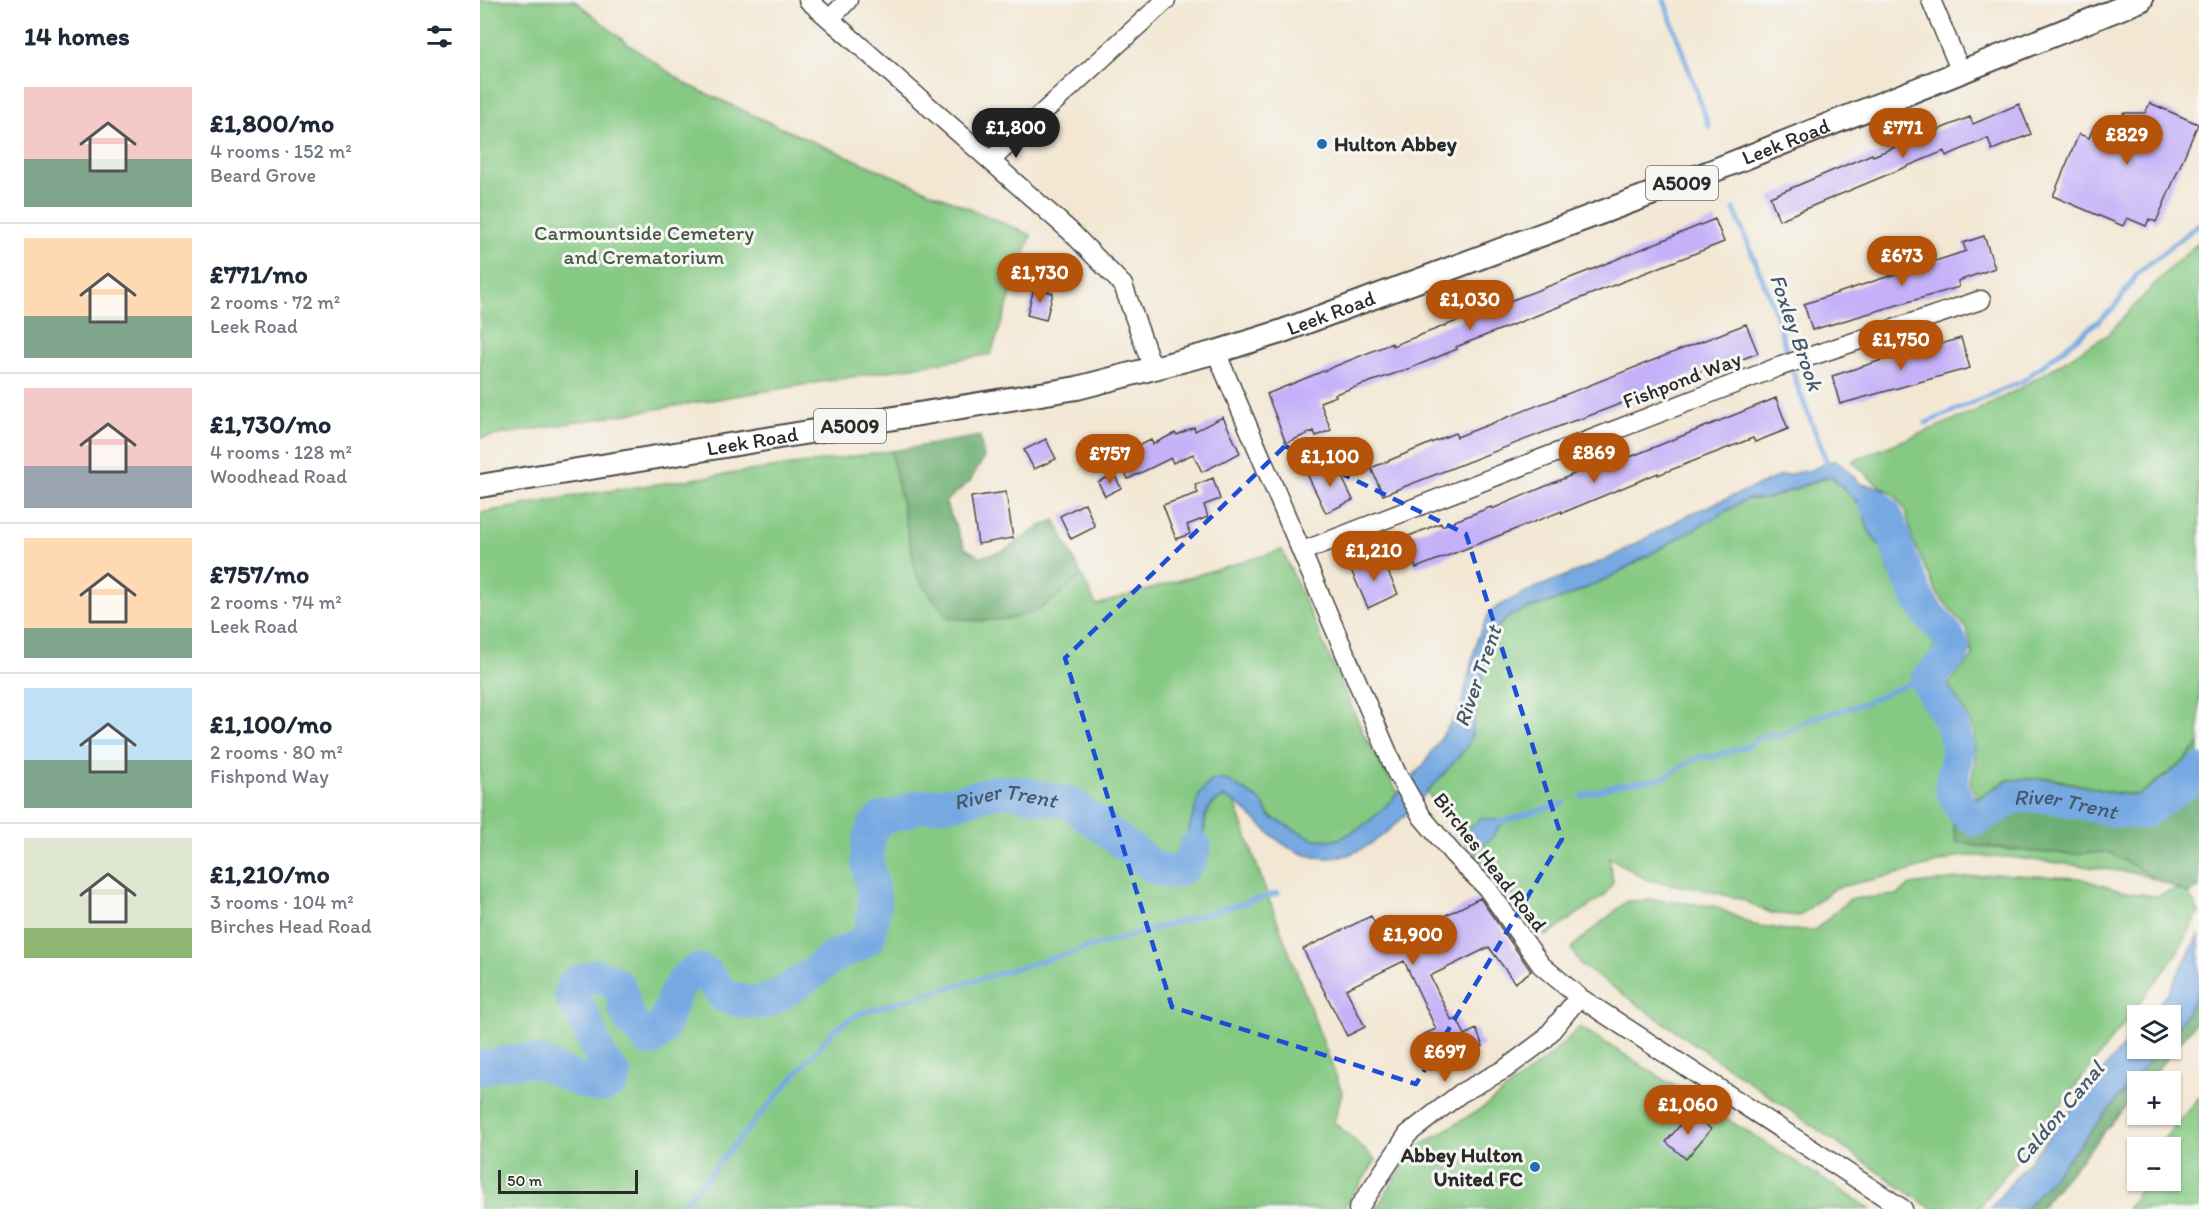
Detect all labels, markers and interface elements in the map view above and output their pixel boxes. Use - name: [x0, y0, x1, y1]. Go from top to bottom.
- text: 14 homes: [24, 20, 130, 52]
- icon: filters: [423, 20, 456, 53]
- text: £1,800/mo: [210, 107, 334, 139]
- pin: £1,800: [967, 108, 1065, 159]
- pin: £771: [1867, 108, 1939, 159]
- icon: home: [72, 111, 144, 183]
- street label: Leek Road: [1738, 113, 1833, 170]
- text: £1,800: [986, 115, 1046, 139]
- text: £771: [1883, 115, 1923, 139]
- pin: £829: [2091, 115, 2163, 166]
- text: £829: [2106, 122, 2148, 146]
- place label: Hulton Abbey: [1334, 131, 1458, 157]
- marker: Hulton Abbey: [1315, 137, 1329, 151]
- text: 4 rooms · 152 m²: [210, 139, 352, 163]
- text: Beard Grove: [210, 163, 316, 187]
- road number: A5009: [1646, 166, 1718, 200]
- park label: Carmountside Cemetery and Crematorium: [534, 220, 754, 269]
- pin: £673: [1866, 236, 1938, 287]
- text: £673: [1881, 243, 1923, 267]
- pin: £1,730: [991, 253, 1089, 304]
- text: £771/mo: [210, 258, 308, 290]
- text: £1,730: [1011, 260, 1069, 284]
- icon: home: [72, 262, 144, 334]
- water label: Foxley Brook: [1764, 270, 1830, 396]
- pin: £1,030: [1421, 280, 1519, 331]
- street label: Leek Road: [1283, 285, 1378, 340]
- text: £1,030: [1440, 287, 1500, 311]
- text: 2 rooms · 72 m²: [210, 290, 340, 314]
- text: Leek Road: [210, 314, 298, 338]
- pin: £1,750: [1852, 320, 1950, 371]
- text: £1,750: [1872, 327, 1930, 351]
- street label: Fishpond Way: [1619, 346, 1745, 414]
- text: £1,730/mo: [210, 408, 331, 440]
- road number: A5009: [814, 409, 886, 443]
- icon: home: [72, 412, 144, 484]
- street label: Leek Road: [705, 421, 800, 461]
- pin: £869: [1558, 433, 1630, 484]
- pin: £757: [1074, 434, 1146, 485]
- pin: £1,100: [1281, 437, 1379, 488]
- text: 4 rooms · 128 m²: [210, 440, 352, 464]
- text: £869: [1573, 440, 1615, 464]
- text: £757: [1089, 441, 1131, 465]
- text: £1,100: [1301, 444, 1359, 468]
- text: Woodhead Road: [210, 464, 347, 488]
- pin: £1,210: [1325, 531, 1423, 582]
- text: £1,210: [1346, 538, 1402, 562]
- text: £757/mo: [210, 558, 309, 590]
- icon: home: [72, 562, 144, 634]
- text: 2 rooms · 74 m²: [210, 590, 342, 614]
- text: Leek Road: [210, 614, 298, 638]
- water label: River Trent: [1448, 620, 1508, 730]
- text: £1,100/mo: [210, 708, 332, 740]
- icon: home: [72, 712, 144, 784]
- text: 2 rooms · 80 m²: [210, 740, 343, 764]
- text: Fishpond Way: [210, 764, 329, 788]
- water label: River Trent: [951, 777, 1061, 816]
- water label: River Trent: [2013, 783, 2121, 826]
- street label: Birches Head Road: [1428, 787, 1553, 937]
- text: £1,210/mo: [210, 858, 330, 890]
- icon: home: [72, 862, 144, 934]
- text: 3 rooms · 104 m²: [210, 890, 354, 914]
- text: Birches Head Road: [210, 914, 372, 938]
- pin: £1,900: [1364, 915, 1462, 966]
- text: £1,900: [1383, 922, 1443, 946]
- map controls: [2127, 1005, 2181, 1191]
- button: layers: [2127, 1005, 2181, 1059]
- pin: £697: [1409, 1032, 1481, 1083]
- text: £697: [1424, 1039, 1466, 1063]
- water label: Caldon Canal: [2007, 1054, 2111, 1171]
- button: +: [2127, 1071, 2181, 1125]
- pin: £1,060: [1639, 1085, 1737, 1136]
- text: £1,060: [1658, 1092, 1718, 1116]
- button: −: [2127, 1137, 2181, 1191]
- place label: Abbey Hulton United FC: [1400, 1142, 1523, 1191]
- marker: Abbey Hulton United FC: [1528, 1160, 1542, 1174]
- scale bar: [498, 1167, 638, 1194]
- text: 50 m: [507, 1171, 542, 1190]

